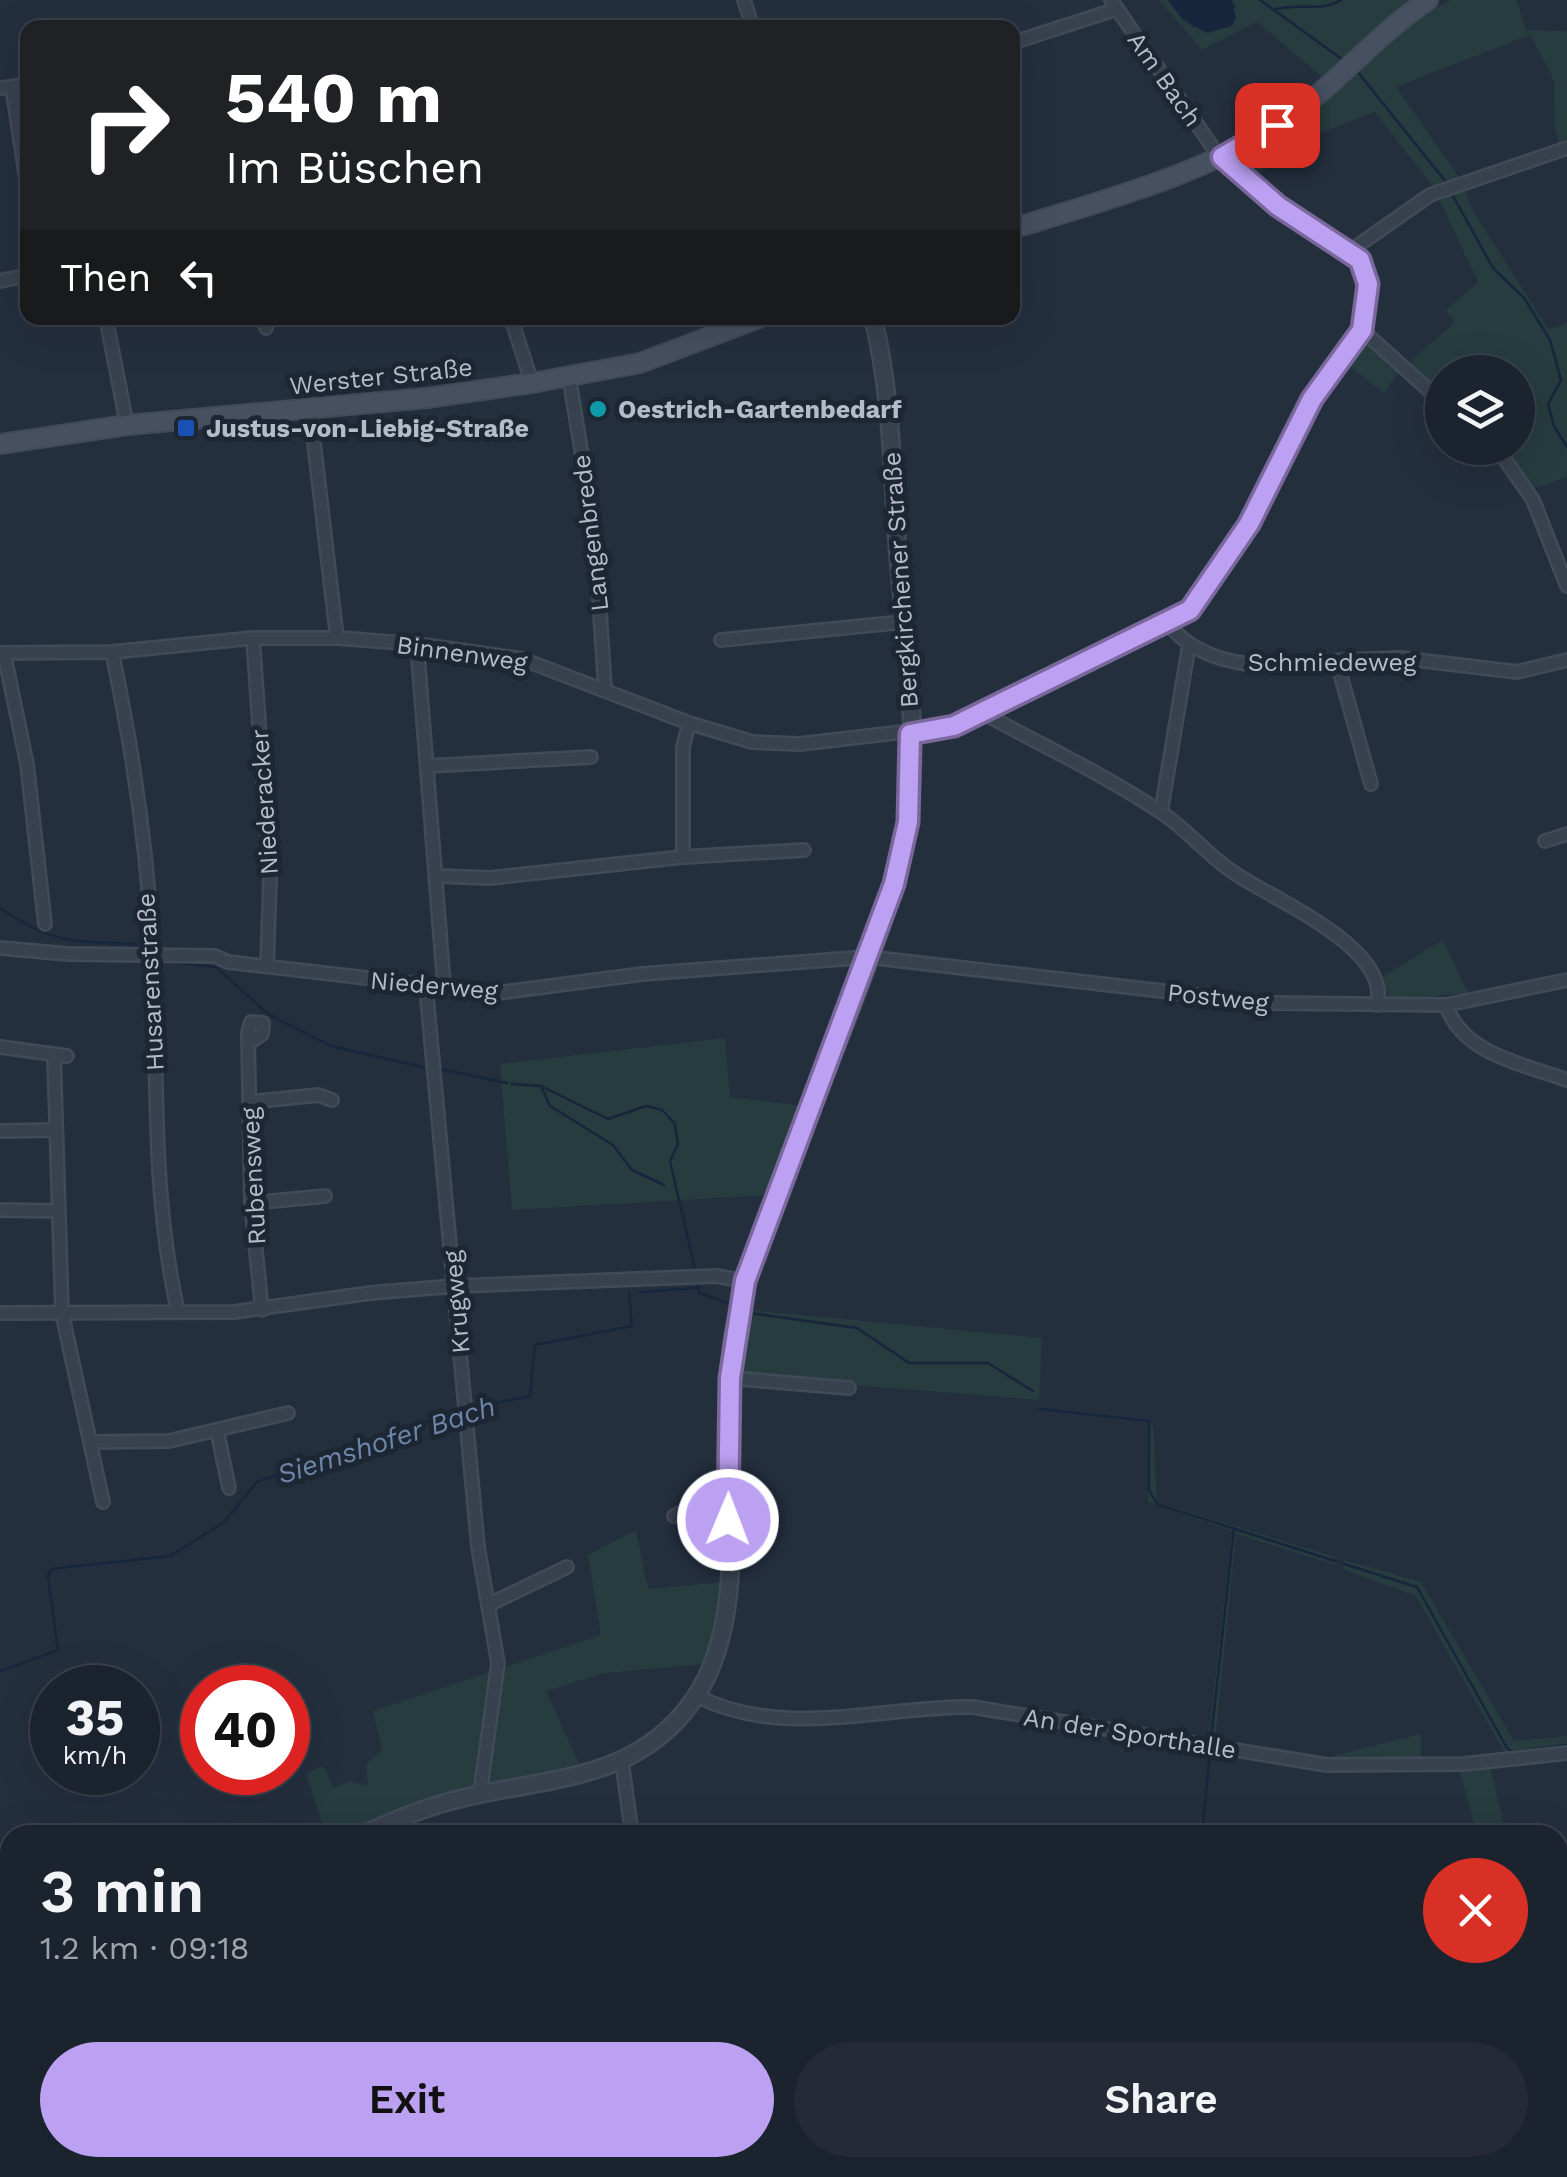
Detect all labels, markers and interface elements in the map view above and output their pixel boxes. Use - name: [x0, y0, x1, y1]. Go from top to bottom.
- street label: Am Bach: [1122, 26, 1208, 132]
- text: 540 m: [225, 57, 442, 139]
- icon: right: [60, 60, 190, 190]
- pin: [1235, 83, 1320, 168]
- icon: arrive: [1250, 98, 1305, 153]
- text: Im Büschen: [225, 141, 484, 194]
- icon: left: [171, 250, 226, 305]
- text: Then: [60, 256, 151, 300]
- street label: Werster Straße: [288, 352, 474, 401]
- map controls: [1425, 355, 1535, 465]
- button: layers: [1425, 355, 1535, 465]
- place label: Oestrich-Gartenbedarf: [618, 395, 902, 424]
- marker: Oestrich-Gartenbedarf: [587, 398, 609, 420]
- place label: Justus-von-Liebig-Straße: [206, 414, 529, 443]
- marker: Justus-von-Liebig-Straße: [175, 417, 197, 439]
- street label: Bergkirchener Straße: [877, 451, 924, 709]
- street label: Langenbrede: [566, 453, 615, 613]
- street label: Binnenweg: [395, 630, 530, 677]
- street label: Schmiedeweg: [1248, 648, 1417, 677]
- street label: Niederacker: [245, 728, 284, 876]
- street label: Husarenstraße: [131, 892, 170, 1072]
- street label: Niederweg: [369, 965, 500, 1006]
- street label: Postweg: [1166, 978, 1271, 1017]
- street label: Rubensweg: [235, 1106, 272, 1246]
- street label: Krugweg: [437, 1249, 475, 1355]
- water label: Siemshofer Bach: [273, 1390, 499, 1491]
- position arrow: [676, 1468, 780, 1572]
- speed limit sign: 40: [180, 1665, 310, 1795]
- text: 35: [66, 1688, 124, 1747]
- street label: An der Sporthalle: [1022, 1702, 1238, 1765]
- text: km/h: [63, 1741, 127, 1770]
- text: 3 min: [40, 1856, 204, 1927]
- button: close: [1423, 1858, 1528, 1963]
- text: 1.2 km · 09:18: [40, 1929, 250, 1967]
- button: Exit: [40, 2042, 774, 2157]
- button: Share: [794, 2042, 1528, 2157]

